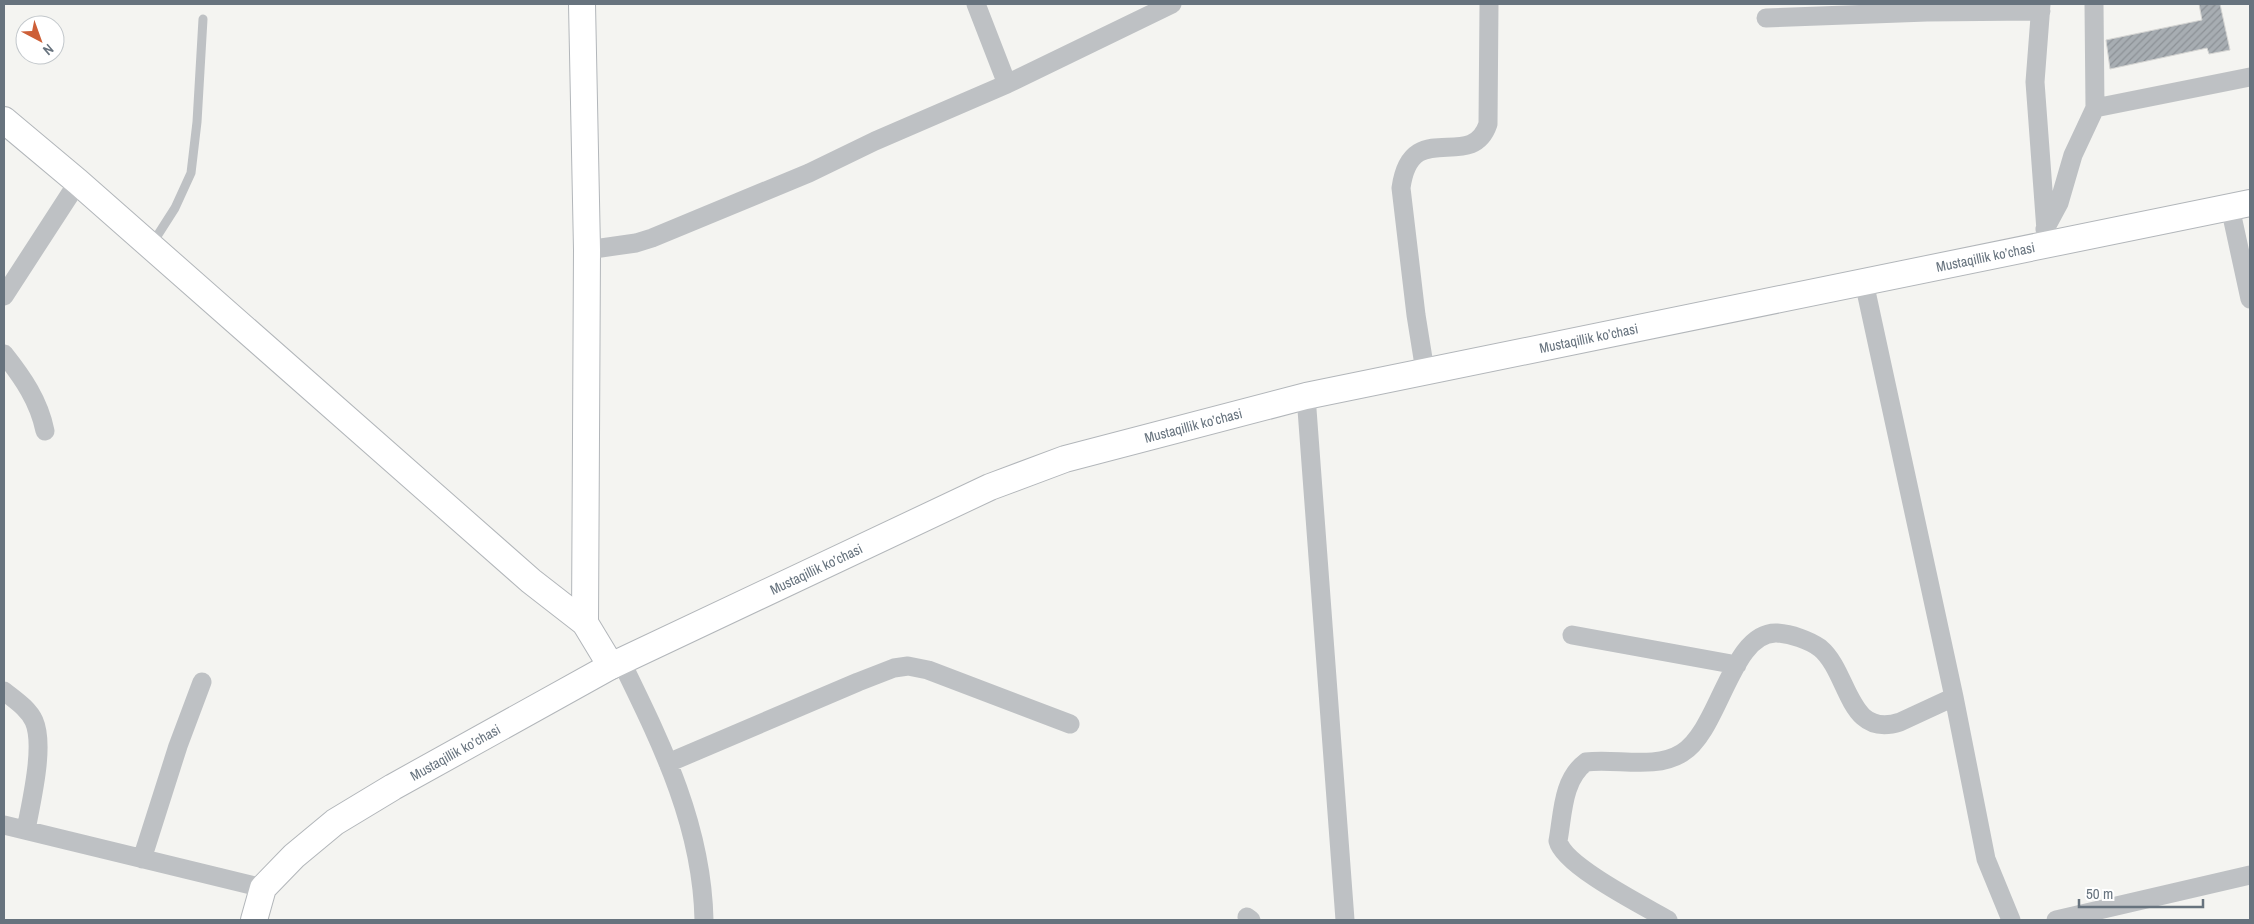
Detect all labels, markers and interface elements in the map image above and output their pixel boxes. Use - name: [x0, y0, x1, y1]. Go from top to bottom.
- north arrow: [15, 15, 65, 65]
- text: N: [39, 40, 58, 59]
- street label: Mustaqillik ko’chasi: [1935, 238, 2036, 276]
- street label: Mustaqillik ko’chasi: [1538, 319, 1640, 357]
- street label: Mustaqillik ko’chasi: [1143, 404, 1244, 447]
- street label: Mustaqillik ko’chasi: [767, 540, 865, 599]
- street label: Mustaqillik ko’chasi: [407, 720, 503, 785]
- scale bar: [2079, 876, 2203, 908]
- text: 50 m: [2086, 883, 2113, 904]

